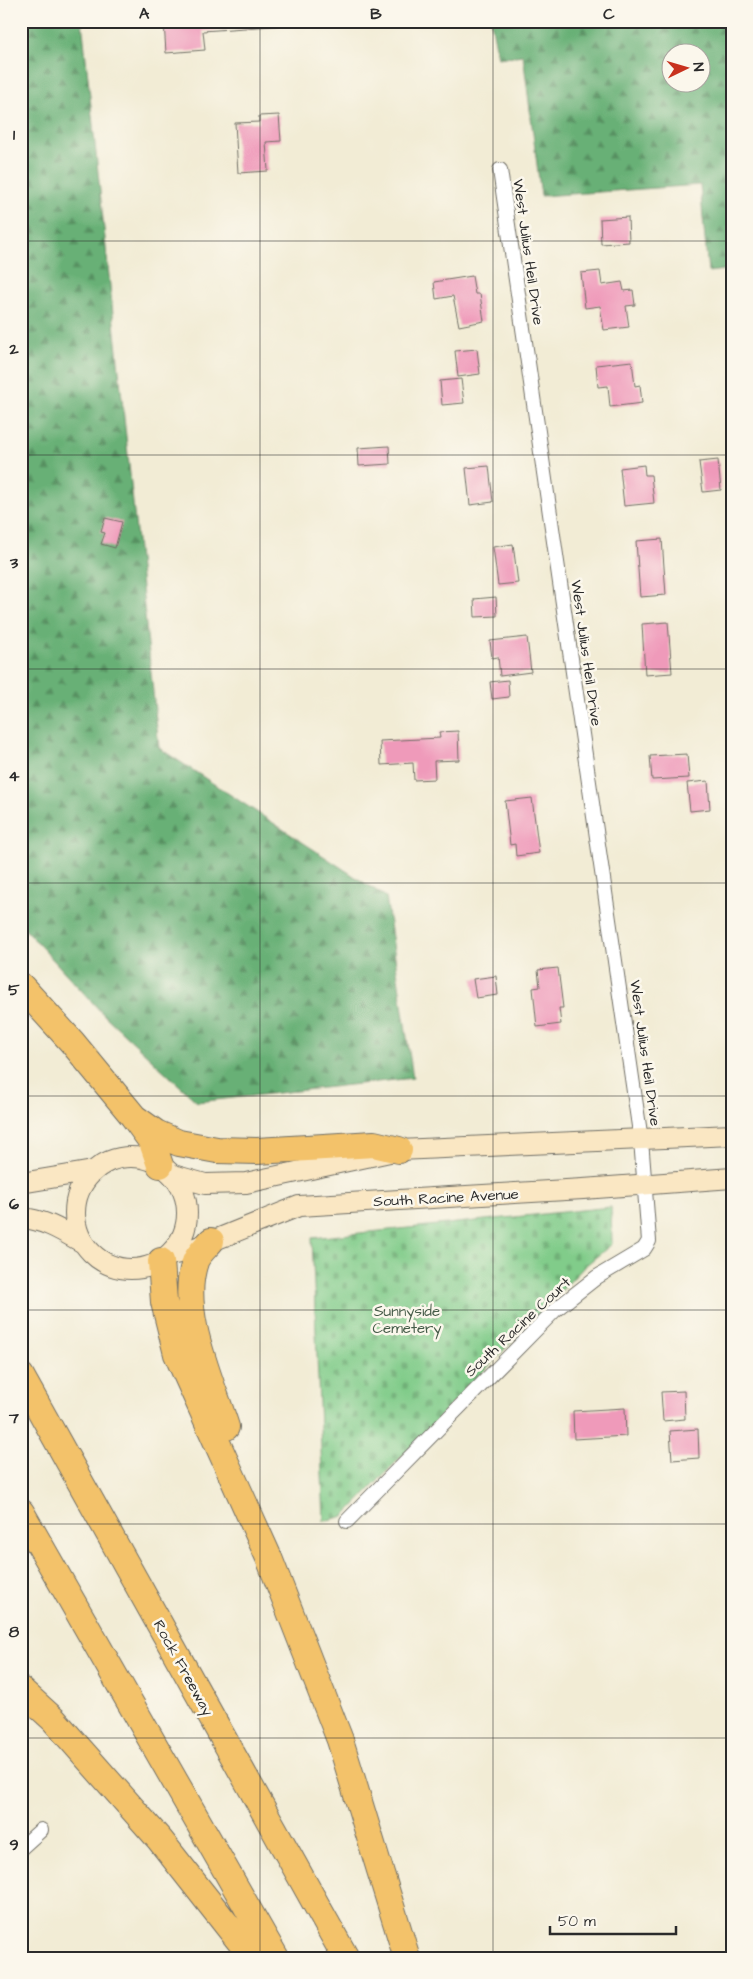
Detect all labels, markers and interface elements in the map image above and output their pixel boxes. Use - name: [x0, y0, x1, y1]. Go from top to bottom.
- text: A: [139, 3, 150, 25]
- text: B: [370, 3, 382, 25]
- text: C: [603, 3, 615, 25]
- north arrow: [660, 42, 710, 92]
- text: N: [688, 62, 708, 72]
- text: 1: [13, 124, 16, 146]
- street label: West Julius Heil Drive: [507, 178, 549, 326]
- text: 2: [8, 338, 19, 360]
- text: 3: [9, 552, 19, 574]
- street label: West Julius Heil Drive: [565, 579, 607, 727]
- text: 4: [9, 765, 20, 787]
- text: 5: [8, 979, 20, 1001]
- street label: West Julius Heil Drive: [624, 979, 666, 1127]
- street label: South Racine Avenue: [373, 1184, 519, 1212]
- text: 6: [9, 1193, 19, 1215]
- street label: South Racine Court: [460, 1272, 576, 1382]
- park label: Sunnyside Cemetery: [372, 1301, 442, 1340]
- text: 7: [8, 1407, 19, 1429]
- street label: Rock Freeway: [147, 1616, 218, 1720]
- text: 8: [9, 1621, 20, 1643]
- text: 9: [9, 1834, 19, 1856]
- scale bar: [550, 1904, 677, 1936]
- text: 50 m: [558, 1911, 596, 1932]

